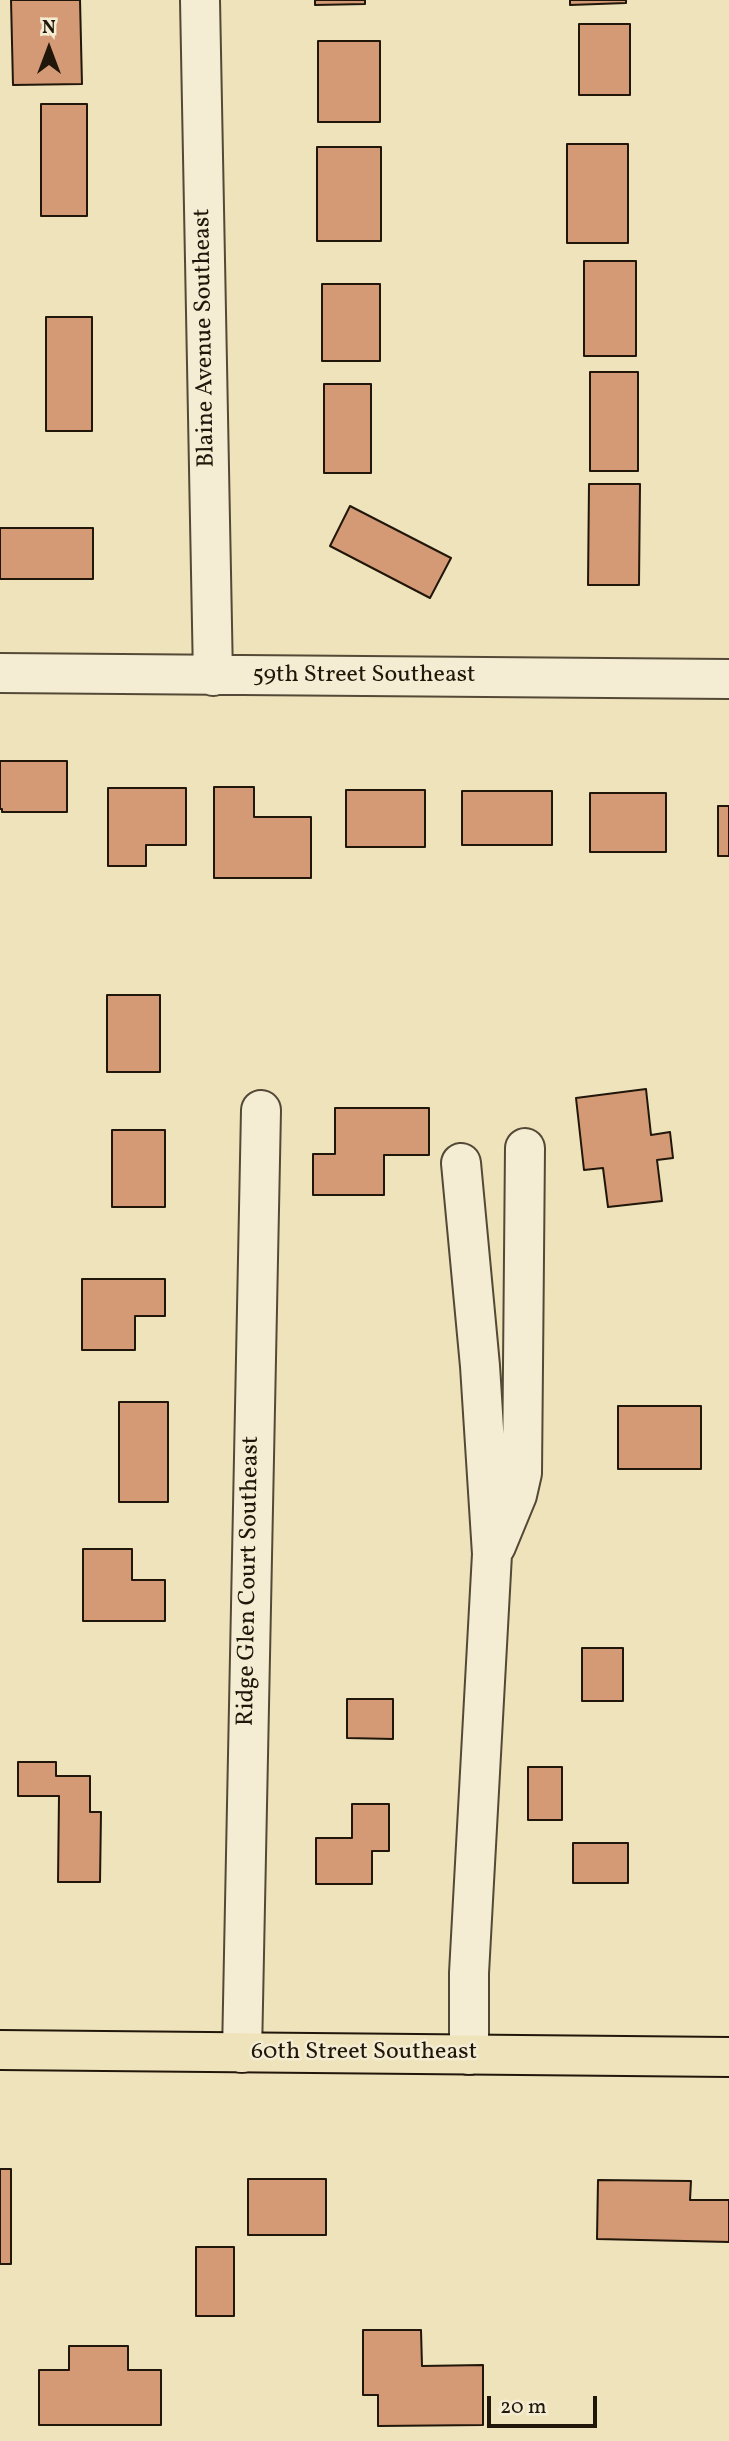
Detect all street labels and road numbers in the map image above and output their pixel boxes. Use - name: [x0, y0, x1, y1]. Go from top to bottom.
- street label: Blaine Avenue Southeast: [189, 208, 223, 468]
- street label: 59th Street Southeast: [252, 663, 476, 691]
- street label: Ridge Glen Court Southeast: [233, 1436, 267, 1726]
- street label: 60th Street Southeast: [251, 2040, 477, 2068]

